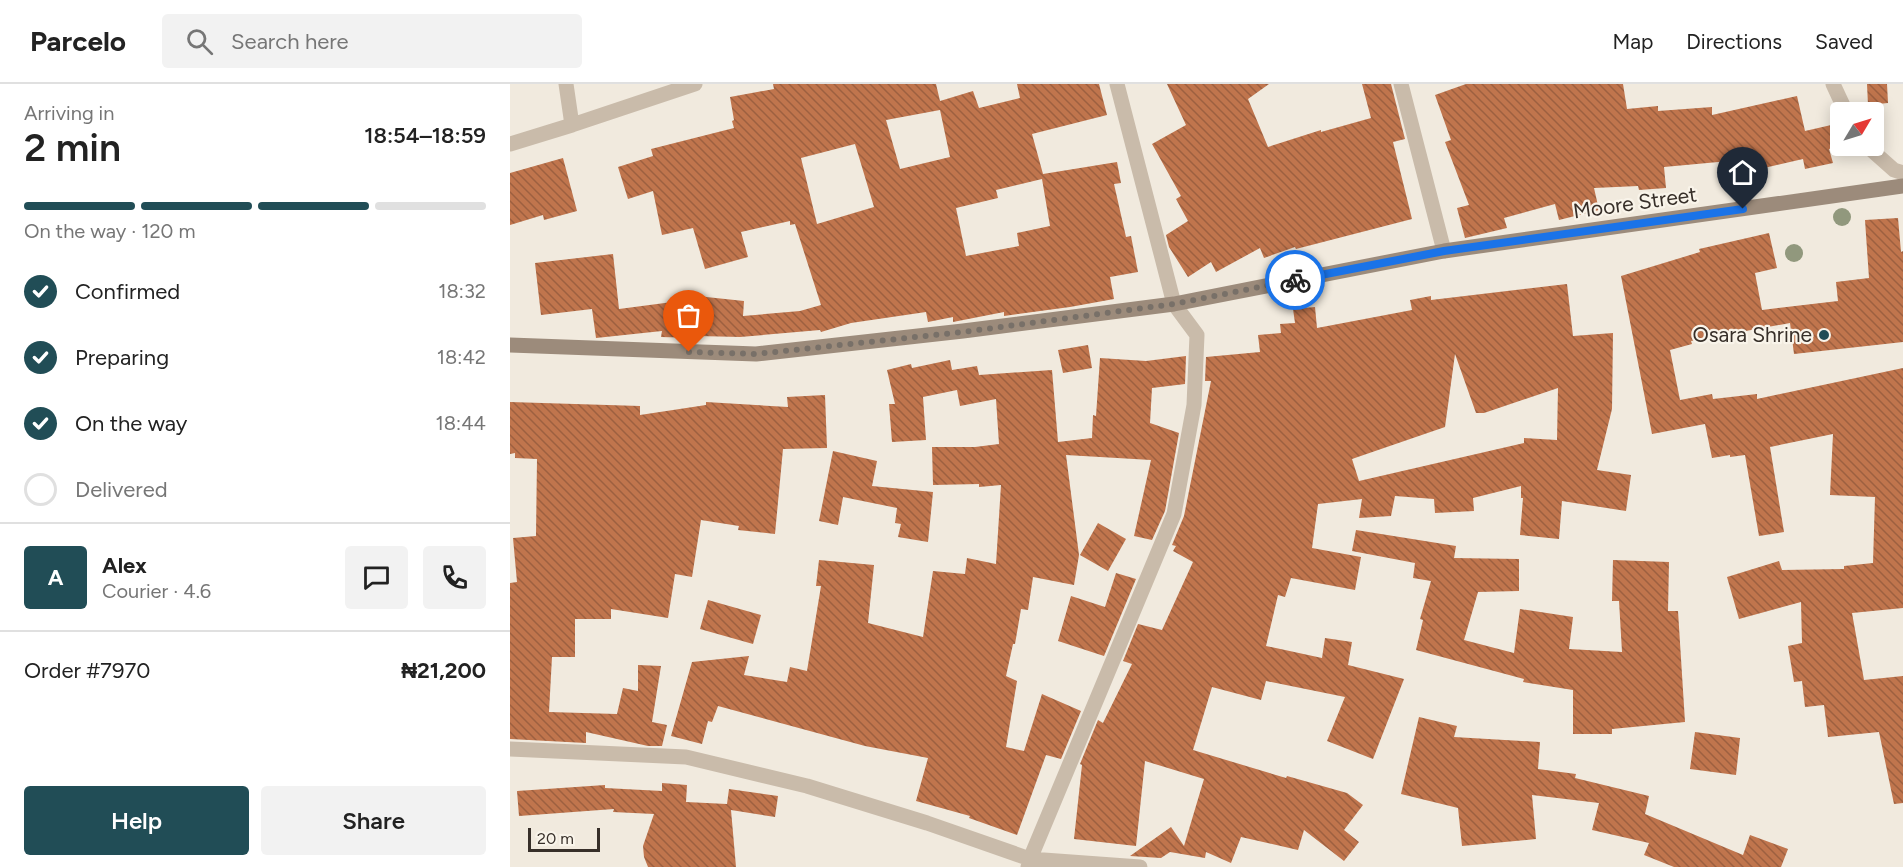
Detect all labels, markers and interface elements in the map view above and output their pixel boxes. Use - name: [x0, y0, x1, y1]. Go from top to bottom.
- search box: [162, 14, 582, 68]
- text: Parcelo: [30, 24, 126, 58]
- icon: search: [183, 25, 216, 58]
- text: Search here: [231, 28, 349, 55]
- text: Map: [1612, 29, 1653, 54]
- text: Directions: [1686, 29, 1782, 54]
- text: Saved: [1815, 29, 1873, 54]
- text: Arriving in: [24, 101, 114, 125]
- north arrow: [1830, 102, 1884, 156]
- map controls: [1830, 102, 1884, 156]
- text: 18:54–18:59: [364, 122, 486, 149]
- text: 2 min: [24, 124, 121, 171]
- pin: [1717, 147, 1768, 209]
- icon: home: [1726, 156, 1759, 189]
- street label: Moore Street: [1571, 181, 1698, 224]
- text: On the way · 120 m: [24, 219, 195, 243]
- courier: [1265, 250, 1325, 310]
- icon: bike: [1279, 264, 1312, 297]
- icon: check: [24, 275, 57, 308]
- text: Confirmed: [75, 278, 180, 305]
- text: 18:32: [438, 279, 486, 303]
- pin: [663, 290, 714, 352]
- icon: bag: [672, 299, 705, 332]
- place label: Osara Shrine: [1692, 322, 1812, 347]
- marker: Osara Shrine: [1817, 328, 1831, 342]
- icon: check: [24, 341, 57, 374]
- text: Preparing: [75, 344, 169, 371]
- text: 18:42: [437, 345, 486, 369]
- icon: check: [24, 407, 57, 440]
- text: On the way: [75, 410, 187, 437]
- text: 18:44: [436, 411, 486, 435]
- text: Delivered: [75, 476, 168, 503]
- button: chat: [345, 546, 408, 609]
- button: phone: [423, 546, 486, 609]
- text: Alex: [102, 552, 147, 579]
- text: A: [48, 564, 63, 591]
- text: Courier · 4.6: [102, 579, 211, 603]
- text: Order #7970: [24, 657, 150, 684]
- text: ₦21,200: [401, 657, 486, 684]
- button: Help: [24, 786, 249, 855]
- button: Share: [261, 786, 486, 855]
- scale bar: [528, 825, 600, 852]
- text: 20 m: [537, 829, 574, 848]

